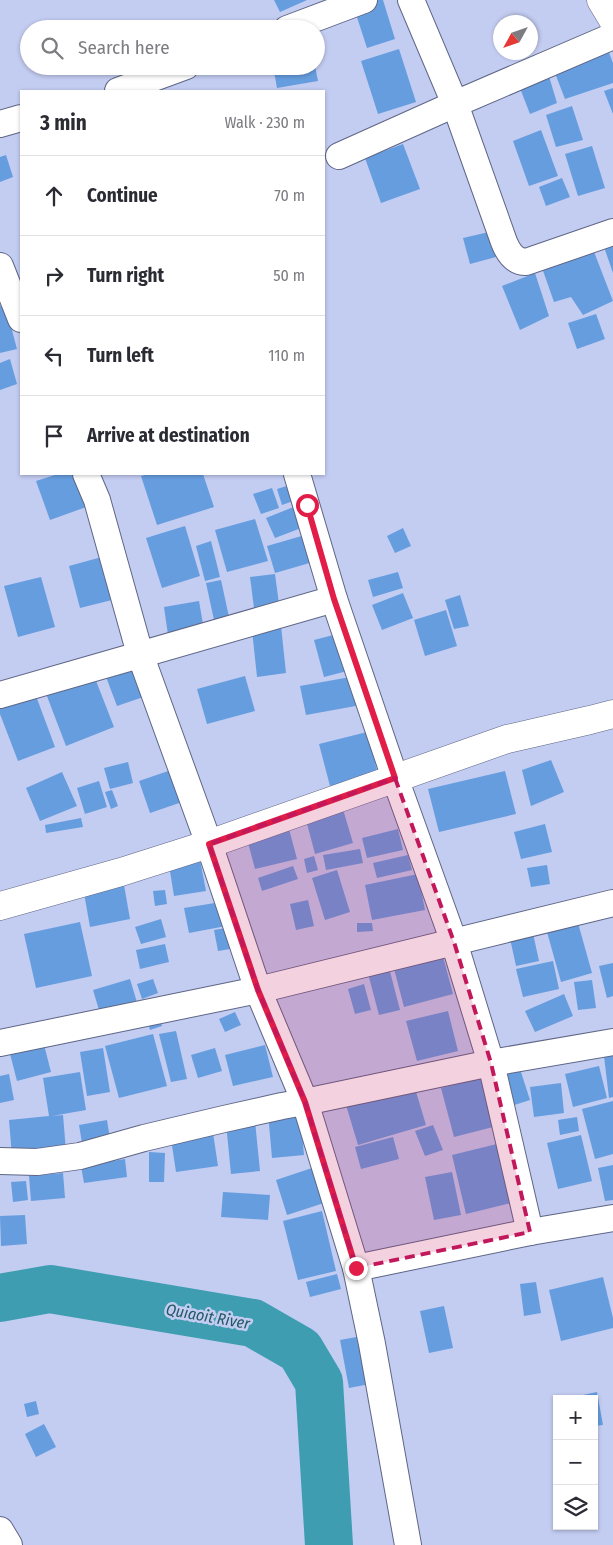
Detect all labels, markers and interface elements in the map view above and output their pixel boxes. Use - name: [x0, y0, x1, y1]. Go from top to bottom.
- north arrow: [493, 15, 538, 60]
- search box: [20, 20, 325, 75]
- icon: search: [38, 34, 66, 62]
- text: Search here: [78, 36, 170, 59]
- text: 3 min: [40, 110, 87, 136]
- text: Walk · 230 m: [225, 113, 305, 132]
- icon: ahead: [40, 182, 68, 210]
- text: Continue: [87, 184, 158, 207]
- text: 70 m: [274, 186, 305, 205]
- icon: right: [40, 262, 68, 290]
- text: Turn right: [87, 264, 164, 287]
- text: 50 m: [273, 266, 305, 285]
- icon: left: [40, 342, 68, 370]
- text: Turn left: [87, 344, 154, 367]
- text: 110 m: [268, 346, 305, 365]
- icon: arrive: [40, 422, 68, 450]
- text: Arrive at destination: [87, 424, 250, 447]
- route start: [296, 494, 319, 517]
- route end: [345, 1257, 368, 1280]
- water label: Quiaoit River: [165, 1300, 252, 1333]
- map controls: [553, 1395, 598, 1530]
- button: +: [553, 1395, 598, 1440]
- button: −: [553, 1440, 598, 1485]
- button: layers: [553, 1485, 598, 1530]

